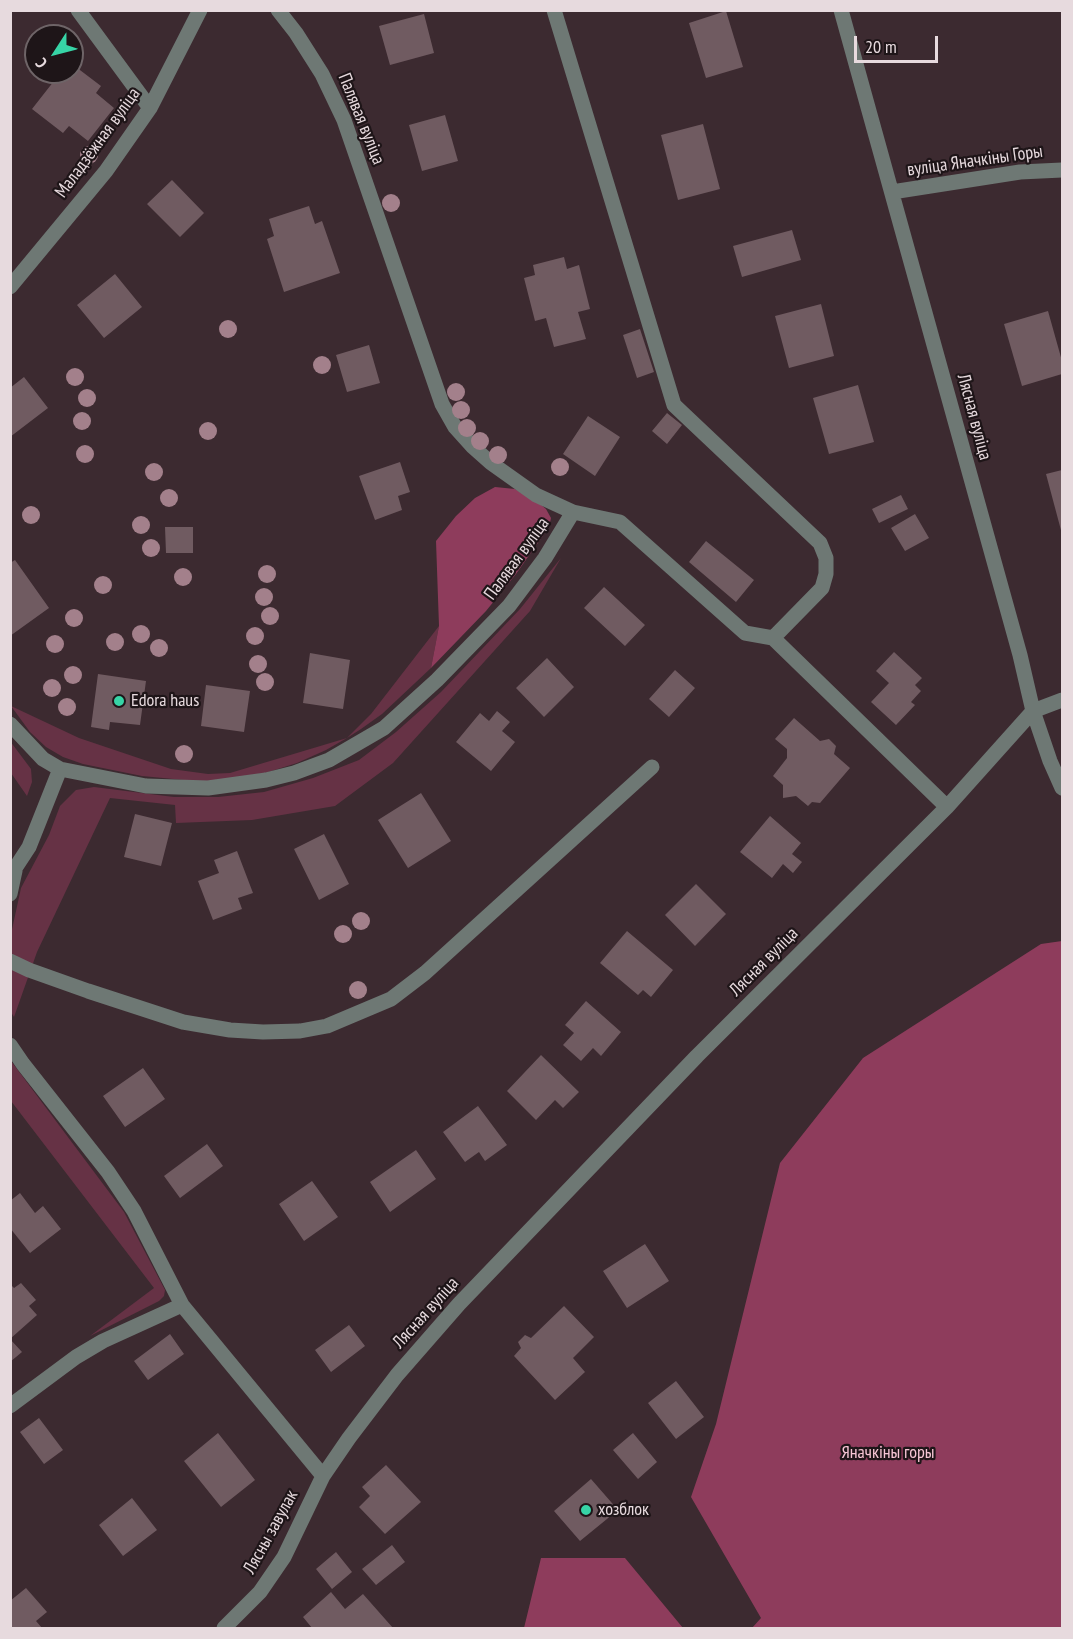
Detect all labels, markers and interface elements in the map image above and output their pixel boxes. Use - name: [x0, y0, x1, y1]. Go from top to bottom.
- north arrow: [24, 24, 84, 84]
- scale bar: [857, 24, 941, 62]
- text: 20 m: [865, 35, 897, 58]
- text: С: [31, 55, 51, 72]
- street label: Палявая вуліца: [333, 70, 389, 168]
- street label: Маладзёжная вуліца: [51, 84, 145, 202]
- street label: вуліца Яначкіны Горы: [906, 141, 1044, 181]
- street label: Лясная вуліца: [952, 372, 996, 462]
- street label: Палявая вуліца: [480, 514, 554, 604]
- place label: Edora haus: [131, 690, 199, 712]
- marker: Edora haus: [112, 694, 126, 708]
- street label: Лясная вуліца: [725, 923, 803, 1001]
- street label: Лясная вуліца: [388, 1273, 464, 1353]
- park label: Яначкіны горы: [841, 1442, 935, 1464]
- street label: Лясны завулак: [239, 1486, 303, 1578]
- place label: хозблок: [598, 1499, 649, 1521]
- marker: хозблок: [579, 1503, 593, 1517]

